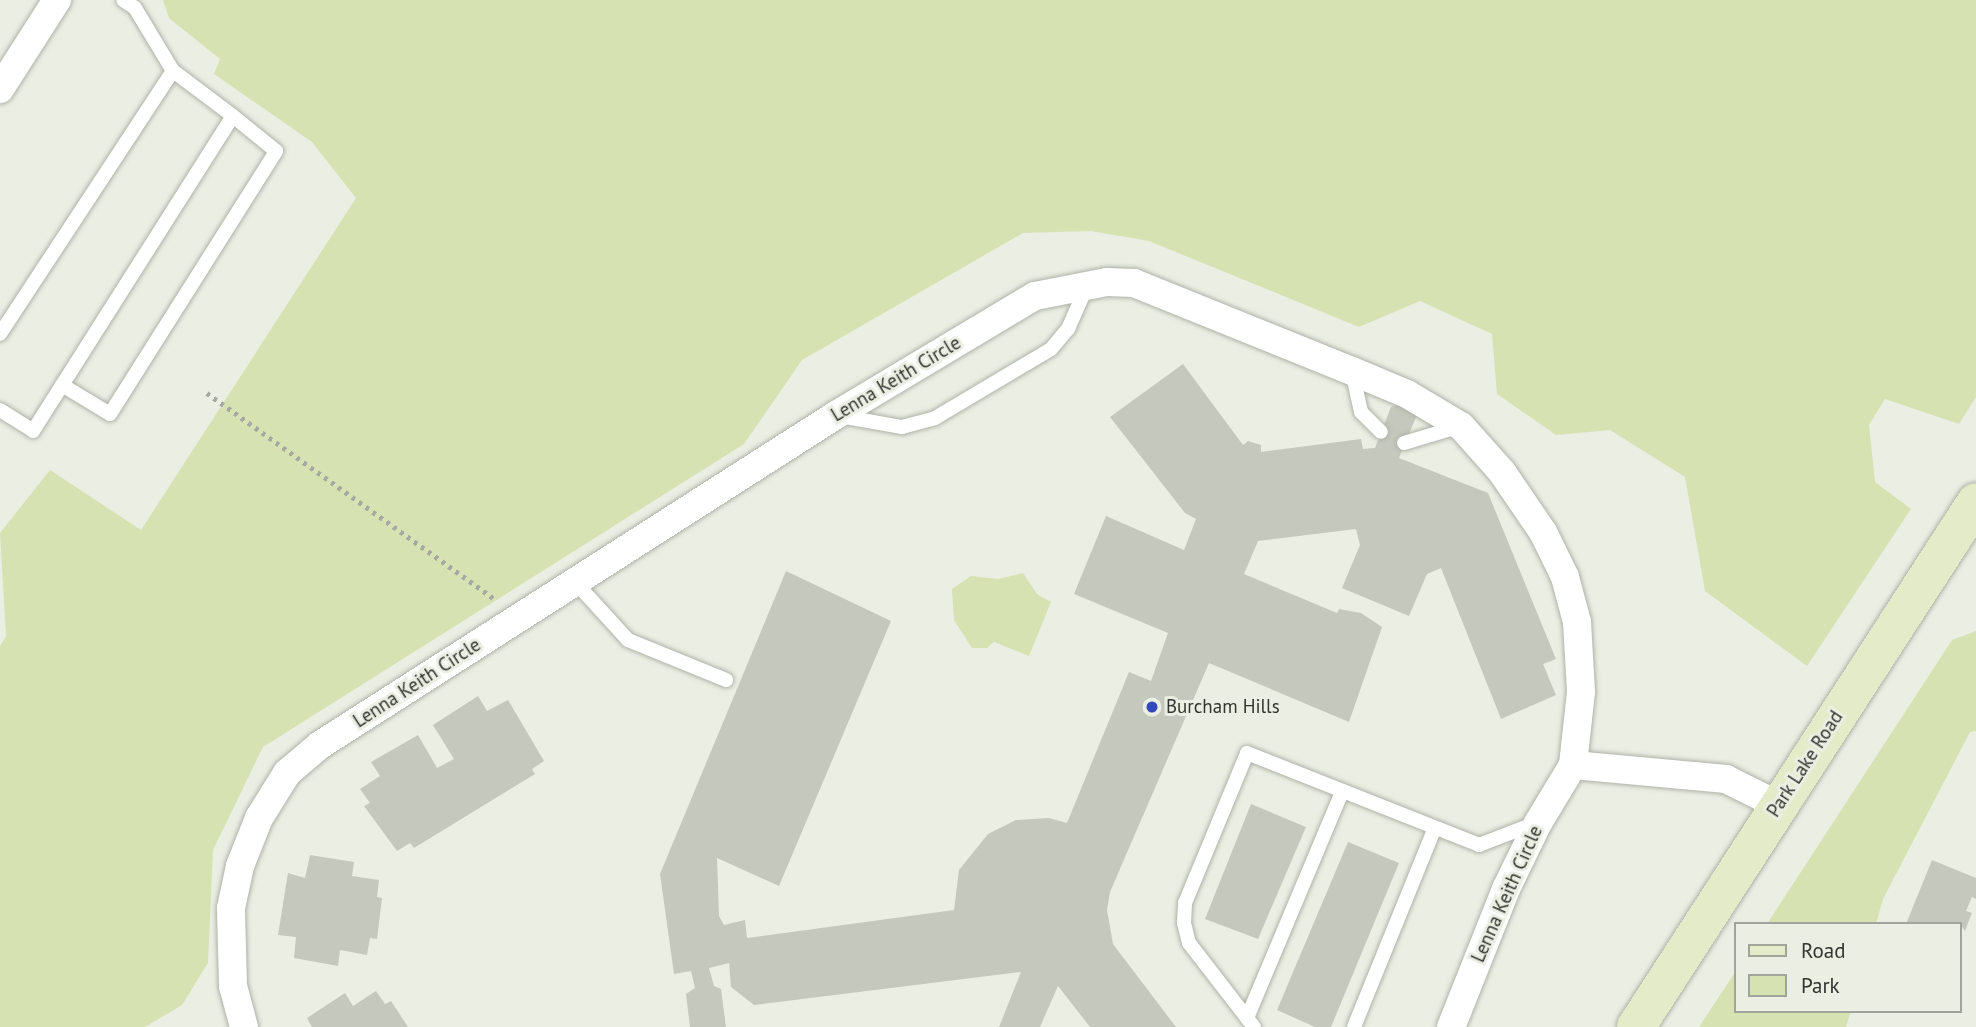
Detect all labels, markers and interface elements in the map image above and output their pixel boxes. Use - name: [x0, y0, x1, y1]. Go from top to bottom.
- street label: Lenna Keith Circle: [827, 331, 965, 427]
- street label: Lenna Keith Circle: [349, 633, 485, 733]
- place label: Burcham Hills: [1166, 696, 1280, 718]
- marker: Burcham Hills: [1144, 699, 1160, 715]
- street label: Park Lake Road: [1762, 706, 1848, 822]
- street label: Lenna Keith Circle: [1467, 822, 1547, 966]
- legend: [1734, 922, 1962, 1013]
- text: Road: [1801, 937, 1845, 964]
- text: Park: [1801, 972, 1840, 999]

